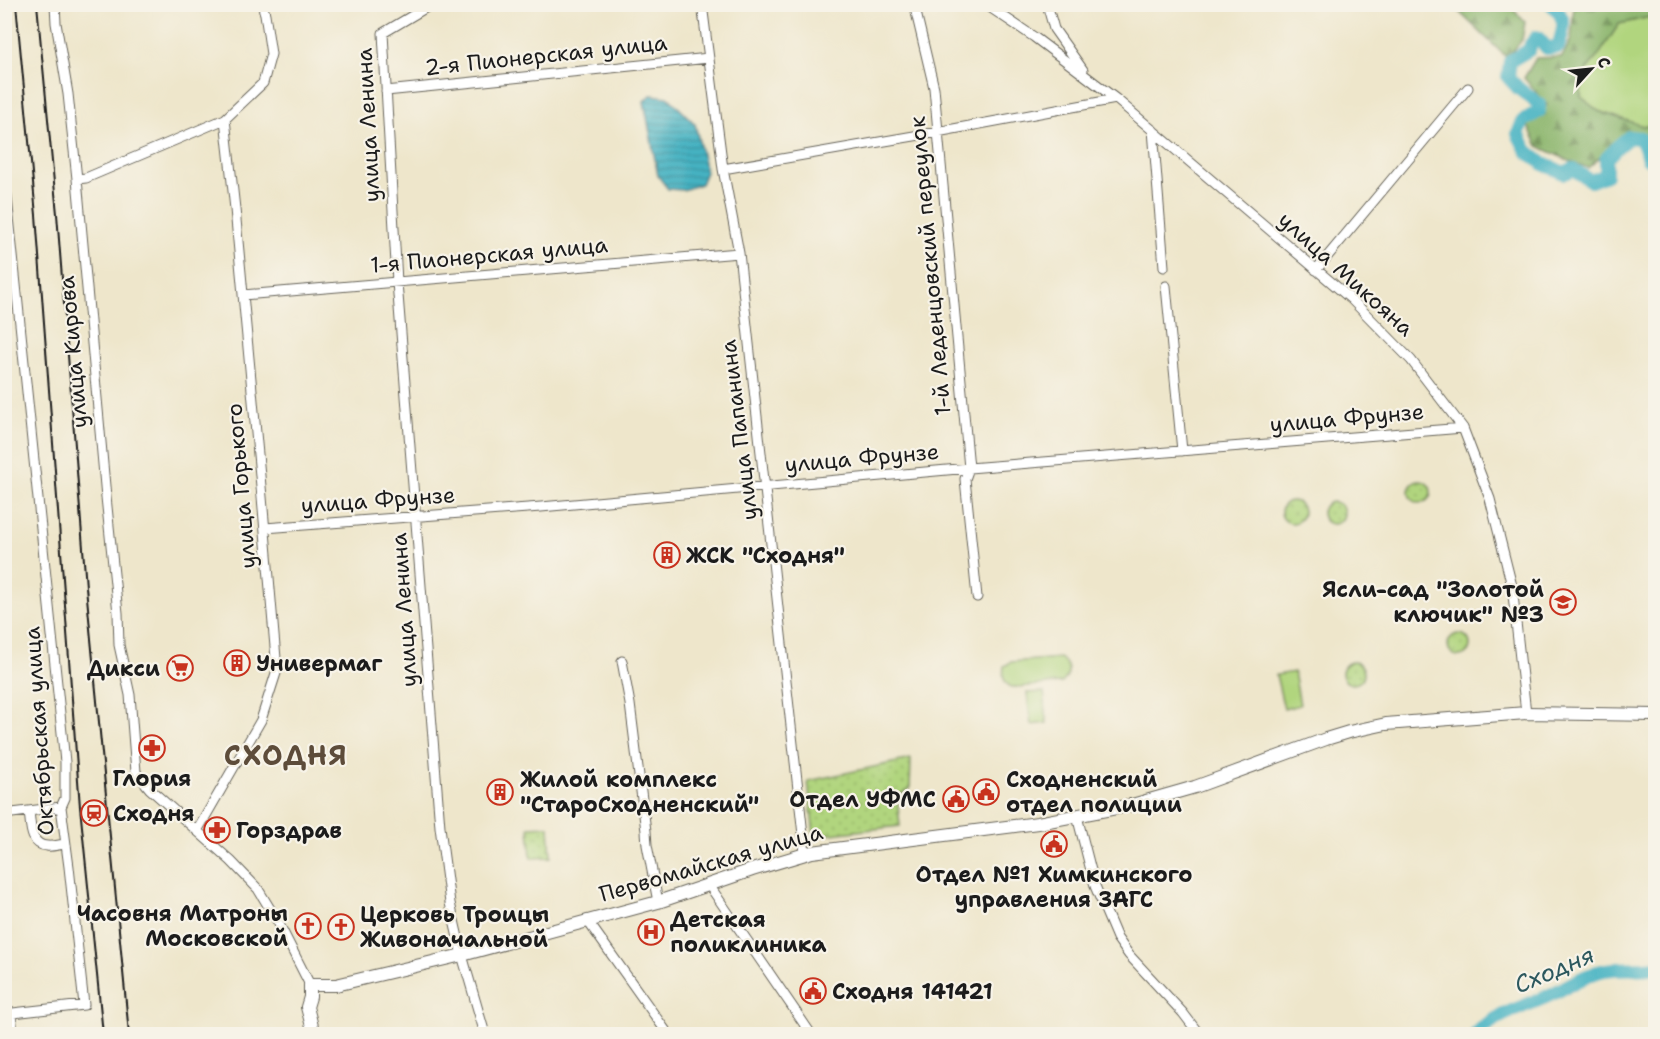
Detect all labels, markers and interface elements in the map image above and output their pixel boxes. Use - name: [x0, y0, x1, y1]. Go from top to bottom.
- street label: 2-я Пионерская улица: [423, 28, 669, 82]
- north arrow: [1561, 39, 1621, 99]
- street label: улица Ленина: [349, 47, 387, 203]
- text: С: [1592, 53, 1616, 72]
- street label: 1-й Леденцовский переулок: [902, 115, 958, 417]
- street label: улица Микояна: [1272, 205, 1420, 343]
- street label: 1-я Пионерская улица: [369, 230, 609, 280]
- street label: улица Кирова: [52, 274, 94, 429]
- street label: улица Папанина: [713, 338, 764, 522]
- street label: улица Фрунзе: [1269, 397, 1425, 439]
- street label: улица Горького: [219, 402, 263, 570]
- street label: улица Фрунзе: [784, 437, 940, 479]
- street label: улица Фрунзе: [300, 480, 456, 520]
- street label: улица Ленина: [384, 532, 424, 688]
- building icon: ЖСК "Сходня": [652, 540, 682, 570]
- place label: ЖСК "Сходня": [686, 541, 845, 570]
- place label: Ясли-сад "Золотой ключик" №3: [1323, 575, 1544, 629]
- school or university icon: Ясли-сад "Золотой ключик" №3: [1548, 587, 1578, 617]
- street label: Октябрьская улица: [17, 625, 61, 836]
- building icon: Универмаг: [222, 648, 252, 678]
- place label: Универмаг: [256, 649, 383, 678]
- supermarket icon: Дикси: [165, 653, 195, 683]
- place label: Дикси: [87, 654, 160, 683]
- pharmacy icon: Глория: [137, 733, 167, 763]
- district label: СХОДНЯ: [224, 736, 348, 774]
- place label: Глория: [113, 764, 191, 793]
- place label: Жилой комплекс "СтароСходненский": [520, 765, 759, 819]
- place label: Сходненский отдел полиции: [1006, 765, 1182, 819]
- building icon: Жилой комплекс "СтароСходненский": [485, 777, 515, 807]
- public building icon: Сходненский отдел полиции: [971, 777, 1001, 807]
- public building icon: Отдел УФМС: [941, 784, 971, 814]
- place label: Отдел УФМС: [789, 785, 936, 814]
- station icon: Сходня: [79, 798, 109, 828]
- place label: Сходня: [113, 799, 195, 828]
- pharmacy icon: Горздрав: [202, 815, 232, 845]
- place label: Горздрав: [236, 816, 342, 845]
- street label: Первомайская улица: [596, 817, 826, 909]
- public building icon: Отдел №1 Химкинского управления ЗАГС: [1039, 829, 1069, 859]
- place label: Отдел №1 Химкинского управления ЗАГС: [915, 860, 1193, 914]
- place label: Часовня Матроны Московской: [77, 899, 288, 953]
- place label: Церковь Троицы Живоначальной: [360, 900, 549, 954]
- place label: Детская поликлиника: [670, 905, 827, 959]
- church icon: Часовня Матроны Московской: [293, 911, 323, 941]
- church icon: Церковь Троицы Живоначальной: [326, 912, 356, 942]
- hospital icon: Детская поликлиника: [636, 917, 666, 947]
- water label: Сходня: [1509, 939, 1599, 1001]
- public building icon: Сходня 141421: [798, 976, 828, 1006]
- place label: Сходня 141421: [832, 977, 993, 1006]

